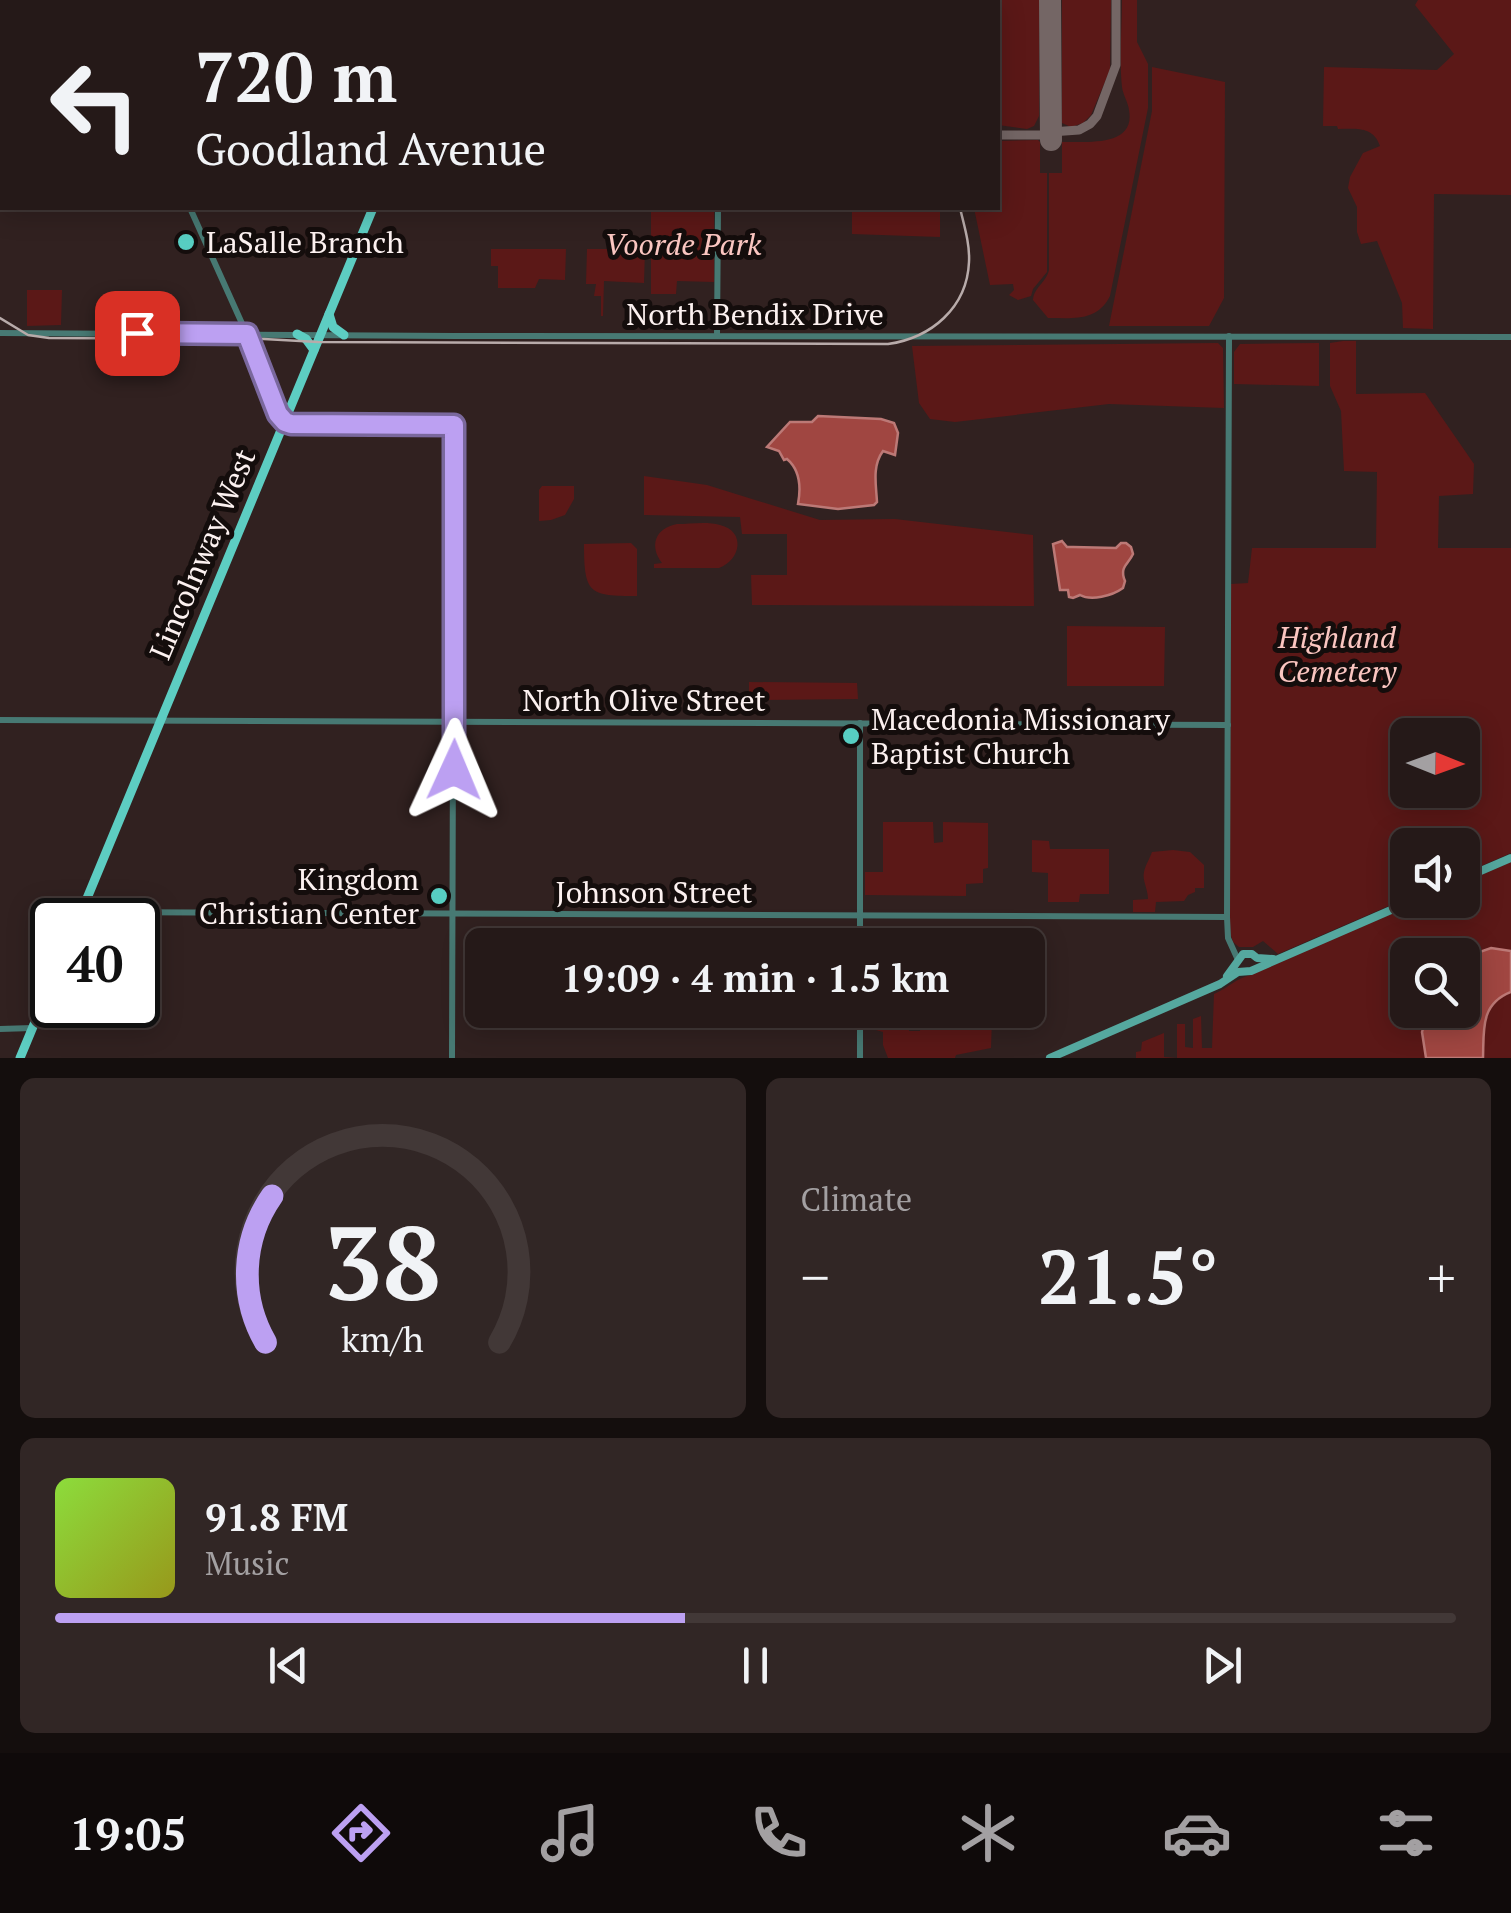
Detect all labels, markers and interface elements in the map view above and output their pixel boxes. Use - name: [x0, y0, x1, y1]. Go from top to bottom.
- text: 720 m: [195, 29, 397, 122]
- icon: left: [30, 40, 160, 170]
- text: Goodland Avenue: [195, 118, 546, 178]
- place label: LaSalle Branch: [206, 222, 404, 262]
- park label: Voorde Park: [605, 224, 762, 264]
- marker: LaSalle Branch: [175, 231, 197, 253]
- pin: [95, 291, 180, 376]
- street label: North Bendix Drive: [626, 294, 884, 334]
- icon: arrive: [110, 306, 165, 361]
- street label: Lincolnway West: [140, 443, 264, 665]
- park label: Highland Cemetery: [1277, 617, 1398, 691]
- street label: North Olive Street: [522, 680, 766, 720]
- place label: Macedonia Missionary Baptist Church: [871, 699, 1171, 773]
- position arrow: [402, 718, 506, 822]
- north arrow: [1390, 718, 1480, 808]
- map controls: [1390, 718, 1480, 1028]
- marker: Macedonia Missionary Baptist Church: [840, 725, 862, 747]
- button: sound: [1390, 828, 1480, 918]
- place label: Kingdom Christian Center: [199, 859, 419, 933]
- street label: Johnson Street: [556, 872, 752, 912]
- marker: Kingdom Christian Center: [428, 885, 450, 907]
- speed limit sign: 40: [30, 898, 160, 1028]
- button: search: [1390, 938, 1480, 1028]
- text: 19:09 · 4 min · 1.5 km: [561, 953, 949, 1003]
- text: Climate: [801, 1178, 912, 1220]
- text: 38: [324, 1192, 442, 1330]
- text: 21.5°: [1038, 1226, 1218, 1325]
- text: −: [801, 1240, 830, 1313]
- text: +: [1427, 1240, 1456, 1313]
- text: km/h: [341, 1315, 424, 1362]
- text: 91.8 FM: [205, 1492, 348, 1542]
- text: Music: [205, 1542, 290, 1584]
- icon: previous: [261, 1638, 316, 1693]
- icon: pause: [728, 1638, 783, 1693]
- icon: next: [1195, 1638, 1250, 1693]
- icon: directions: [326, 1798, 396, 1868]
- icon: music: [535, 1798, 605, 1868]
- icon: phone: [744, 1798, 814, 1868]
- icon: climate: [953, 1798, 1023, 1868]
- icon: car: [1162, 1798, 1232, 1868]
- icon: filters: [1371, 1798, 1441, 1868]
- text: 19:05: [70, 1803, 187, 1863]

